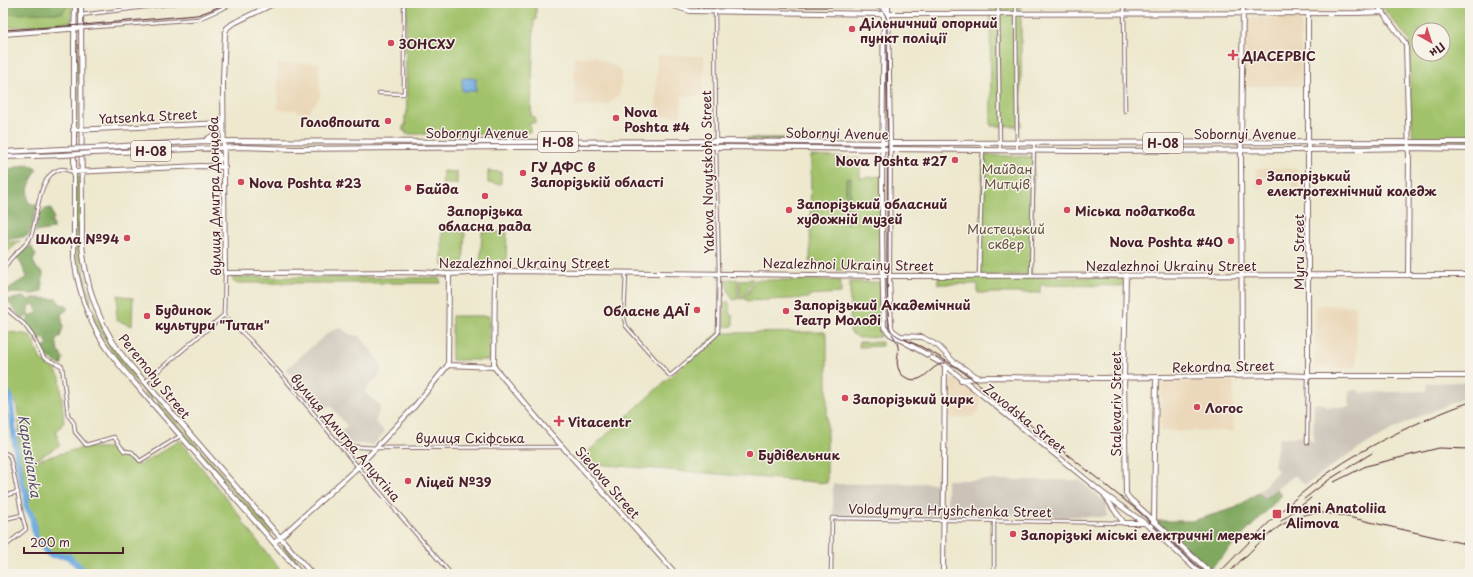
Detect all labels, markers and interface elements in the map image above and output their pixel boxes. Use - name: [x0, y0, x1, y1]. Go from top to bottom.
- place label: Дільничний опорний пункт поліції: [859, 13, 998, 47]
- north arrow: [1411, 22, 1451, 62]
- marker: Дільничний опорний пункт поліції: [847, 24, 857, 34]
- place label: ЗОНСХУ: [398, 34, 455, 53]
- marker: ЗОНСХУ: [386, 38, 396, 48]
- text: Пн: [1426, 39, 1449, 62]
- place label: ДІАСЕРВІС: [1241, 46, 1316, 65]
- marker: ДІАСЕРВІС: [1227, 49, 1239, 61]
- street label: Yakova Novytskoho Street: [696, 90, 718, 254]
- place label: Nova Poshta #4: [624, 102, 690, 136]
- street label: Yatsenka Street: [98, 104, 198, 128]
- place label: Головпошта: [300, 112, 380, 131]
- marker: Nova Poshta #4: [611, 113, 621, 123]
- street label: вулиця Дмитра Донцова: [203, 115, 225, 276]
- marker: Головпошта: [383, 116, 393, 126]
- street label: Sobornyi Avenue: [425, 123, 529, 142]
- street label: Sobornyi Avenue: [785, 123, 889, 143]
- street label: Sobornyi Avenue: [1193, 124, 1297, 143]
- road number: Н-08: [538, 132, 578, 152]
- road number: Н-08: [1143, 133, 1183, 153]
- road number: Н-08: [131, 141, 171, 161]
- place label: Nova Poshta #27: [836, 151, 948, 170]
- marker: Nova Poshta #27: [950, 155, 960, 165]
- place label: ГУ ДФС в Запорізькій області: [530, 157, 664, 191]
- park label: Майдан Митців: [981, 159, 1033, 193]
- place label: Запорізький електротехнічний коледж: [1266, 166, 1437, 200]
- marker: ГУ ДФС в Запорізькій області: [518, 168, 528, 178]
- place label: Nova Poshta #23: [249, 173, 362, 192]
- marker: Nova Poshta #23: [236, 177, 246, 187]
- marker: Запорізький електротехнічний коледж: [1254, 177, 1264, 187]
- place label: Байда: [416, 179, 459, 198]
- marker: Байда: [403, 183, 413, 193]
- marker: Запорізька обласна рада: [480, 191, 490, 201]
- place label: Запорізький обласний художній музей: [796, 194, 947, 228]
- place label: Запорізька обласна рада: [438, 201, 532, 235]
- place label: Міська податкова: [1075, 201, 1196, 220]
- marker: Запорізький обласний художній музей: [784, 205, 794, 215]
- marker: Міська податкова: [1062, 205, 1072, 215]
- street label: Myru Street: [1289, 214, 1308, 290]
- park label: Мистецький сквер: [967, 219, 1045, 253]
- place label: Школа №94: [35, 229, 119, 248]
- place label: Nova Poshta #40: [1110, 232, 1223, 251]
- marker: Школа №94: [122, 233, 132, 243]
- marker: Nova Poshta #40: [1226, 236, 1236, 246]
- street label: Nezalezhnoi Ukrainy Street: [438, 253, 610, 272]
- street label: Nezalezhnoi Ukrainy Street: [762, 253, 934, 275]
- street label: Nezalezhnoi Ukrainy Street: [1085, 256, 1257, 275]
- place label: Запорізький Академічний Театр Молоді: [793, 295, 971, 329]
- place label: Будинок культури "Титан": [155, 300, 270, 334]
- place label: Обласне ДАЇ: [603, 301, 691, 320]
- marker: Обласне ДАЇ: [692, 305, 702, 315]
- marker: Запорізький Академічний Театр Молоді: [781, 306, 791, 316]
- marker: Будинок культури "Титан": [142, 311, 152, 321]
- street label: Peremohy Street: [115, 329, 195, 423]
- street label: Stalevariv Street: [1106, 351, 1125, 457]
- street label: Rekordna Street: [1172, 356, 1274, 376]
- street label: вулиця Дмитра Апухтіна: [287, 369, 406, 506]
- street label: Zavodska Street: [980, 379, 1070, 457]
- place label: Запорізький цирк: [852, 389, 975, 408]
- marker: Запорізький цирк: [840, 393, 850, 403]
- place label: Логос: [1205, 398, 1243, 417]
- marker: Логос: [1192, 402, 1202, 412]
- place label: Vitacentr: [568, 412, 632, 431]
- water label: Kapustianka: [13, 413, 47, 499]
- marker: Vitacentr: [553, 415, 565, 427]
- street label: вулиця Скіфська: [415, 428, 525, 447]
- street label: Siedova Street: [571, 442, 645, 522]
- place label: Будівельник: [758, 445, 840, 464]
- marker: Будівельник: [745, 449, 755, 459]
- place label: Ліцей №39: [416, 472, 492, 491]
- marker: Ліцей №39: [403, 476, 413, 486]
- place label: Imeni Anatoliia Alimova: [1285, 498, 1386, 532]
- street label: Volodymyra Hryshchenka Street: [848, 499, 1052, 521]
- marker: Imeni Anatoliia Alimova: [1271, 508, 1283, 520]
- place label: Запорізькі міські електричні мережі: [1020, 525, 1266, 544]
- scale bar: [24, 529, 123, 555]
- marker: Запорізькі міські електричні мережі: [1008, 529, 1018, 539]
- text: 200 m: [30, 533, 70, 551]

